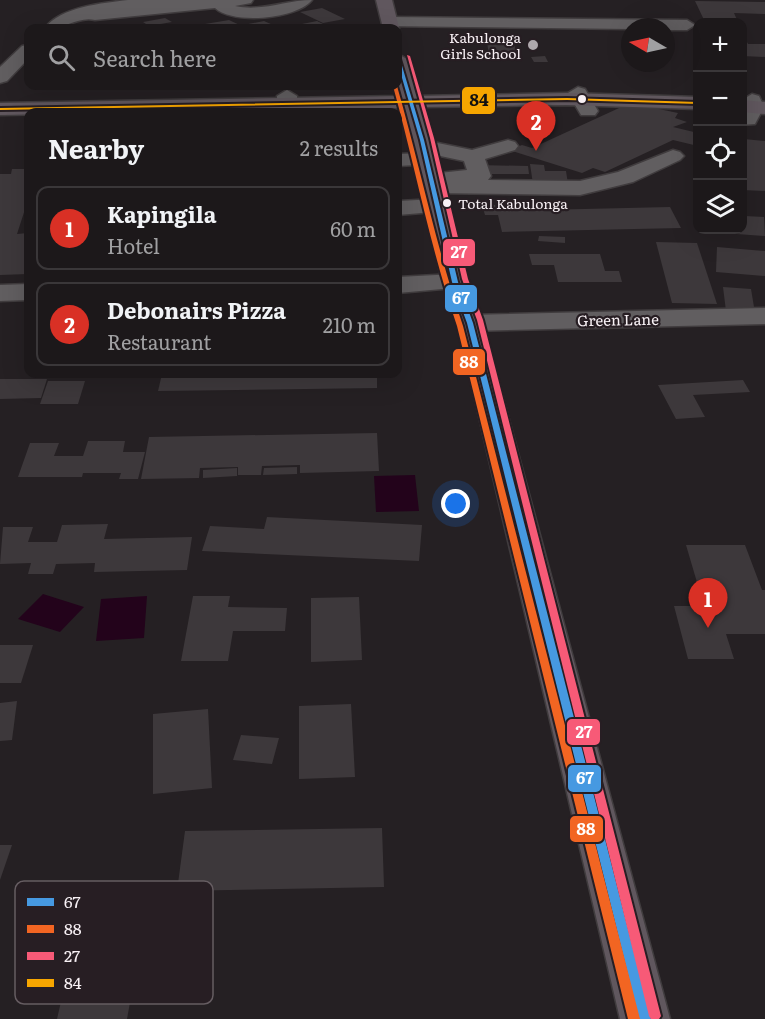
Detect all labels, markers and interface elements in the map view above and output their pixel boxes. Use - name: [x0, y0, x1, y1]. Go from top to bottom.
- north arrow: [621, 18, 675, 72]
- map controls: [693, 18, 747, 234]
- button: +: [693, 18, 747, 72]
- search box: [24, 24, 402, 90]
- place label: Kabulonga Girls School: [440, 27, 521, 63]
- marker: Kabulonga Girls School: [526, 38, 540, 52]
- icon: search: [45, 41, 78, 74]
- text: Search here: [93, 41, 216, 74]
- button: −: [693, 72, 747, 126]
- line badge: 84: [461, 86, 496, 115]
- text: 84: [469, 87, 489, 111]
- unlabelled marker: [576, 93, 588, 105]
- pin: 2: [516, 102, 556, 151]
- button: locate: [693, 126, 747, 180]
- text: Nearby: [48, 128, 144, 167]
- text: 2 results: [300, 132, 378, 162]
- button: layers: [693, 180, 747, 234]
- place label: Total Kabulonga: [458, 193, 568, 213]
- text: Kapingila: [107, 197, 216, 230]
- marker: Total Kabulonga: [441, 197, 453, 209]
- text: 1: [65, 213, 74, 243]
- text: 60 m: [330, 213, 376, 243]
- text: Hotel: [107, 230, 160, 260]
- line badge: 27: [442, 238, 476, 267]
- text: 27: [450, 239, 468, 263]
- line badge: 67: [444, 284, 478, 313]
- text: 67: [452, 285, 470, 309]
- text: Debonairs Pizza: [107, 293, 286, 326]
- street label: Green Lane: [577, 307, 659, 331]
- text: 2: [64, 309, 75, 339]
- text: 210 m: [323, 309, 376, 339]
- text: Restaurant: [107, 326, 211, 356]
- line badge: 88: [452, 348, 486, 376]
- text: 88: [460, 349, 479, 373]
- your location: [441, 489, 470, 518]
- pin: 1: [688, 578, 728, 628]
- line badge: 27: [566, 718, 601, 746]
- text: 27: [575, 719, 593, 743]
- line badge: 67: [567, 764, 602, 793]
- text: 67: [576, 765, 594, 789]
- line badge: 88: [569, 815, 604, 843]
- text: 88: [577, 816, 596, 840]
- legend: [15, 881, 213, 1004]
- text: 67: [64, 889, 81, 913]
- text: 88: [64, 916, 82, 940]
- text: 27: [64, 943, 80, 967]
- text: 84: [64, 970, 82, 994]

